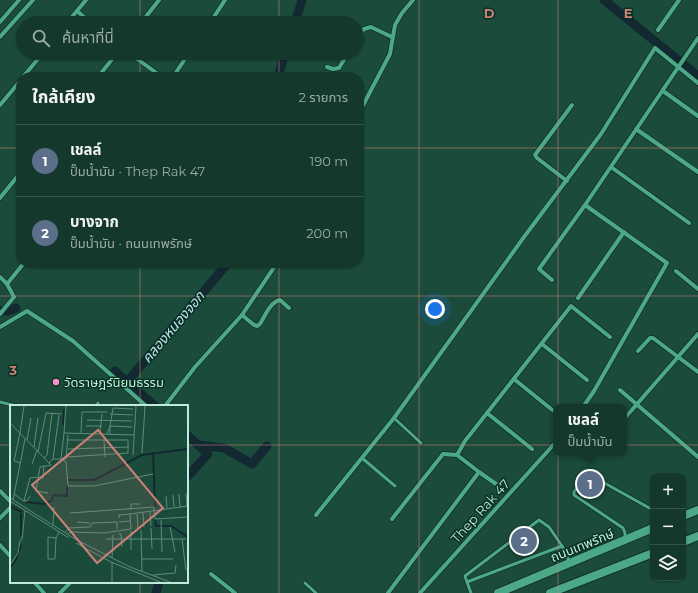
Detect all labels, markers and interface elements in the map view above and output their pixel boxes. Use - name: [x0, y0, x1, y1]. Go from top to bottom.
- text: D: [484, 5, 495, 21]
- text: E: [624, 5, 633, 21]
- search box: [16, 16, 364, 60]
- icon: search: [30, 27, 52, 49]
- text: ค้นหาที่นี่: [62, 28, 114, 47]
- text: ใกล้เคียง: [32, 87, 95, 107]
- text: 2 รายการ: [298, 89, 348, 105]
- text: เชลล์: [70, 140, 102, 159]
- text: 1: [42, 153, 48, 169]
- text: 190 m: [310, 153, 348, 169]
- text: ปั๊มน้ำมัน · Thep Rak 47: [70, 163, 205, 179]
- text: บางจาก: [70, 212, 119, 231]
- text: 2: [41, 225, 49, 241]
- text: 200 m: [306, 225, 348, 241]
- text: ปั๊มน้ำมัน · ถนนเทพรักษ์: [70, 235, 192, 251]
- water label: คลองหนองจอก: [138, 287, 209, 367]
- your location: [425, 299, 445, 319]
- text: 3: [8, 362, 17, 378]
- place label: วัดราษฎร์นิยมธรรม: [64, 374, 164, 390]
- marker: วัดราษฎร์นิยมธรรม: [51, 377, 61, 387]
- popup: [553, 404, 627, 456]
- inset map: [10, 405, 188, 583]
- text: เชลล์: [567, 410, 599, 429]
- text: ปั๊มน้ำมัน: [567, 433, 613, 449]
- pin: 1: [577, 469, 603, 499]
- map controls: [650, 473, 686, 581]
- button: +: [650, 473, 686, 509]
- street label: Thep Rak 47: [447, 476, 513, 546]
- button: −: [650, 509, 686, 545]
- street label: ถนนเทพรักษ์: [548, 525, 616, 565]
- pin: 2: [511, 526, 537, 556]
- button: layers: [650, 545, 686, 581]

